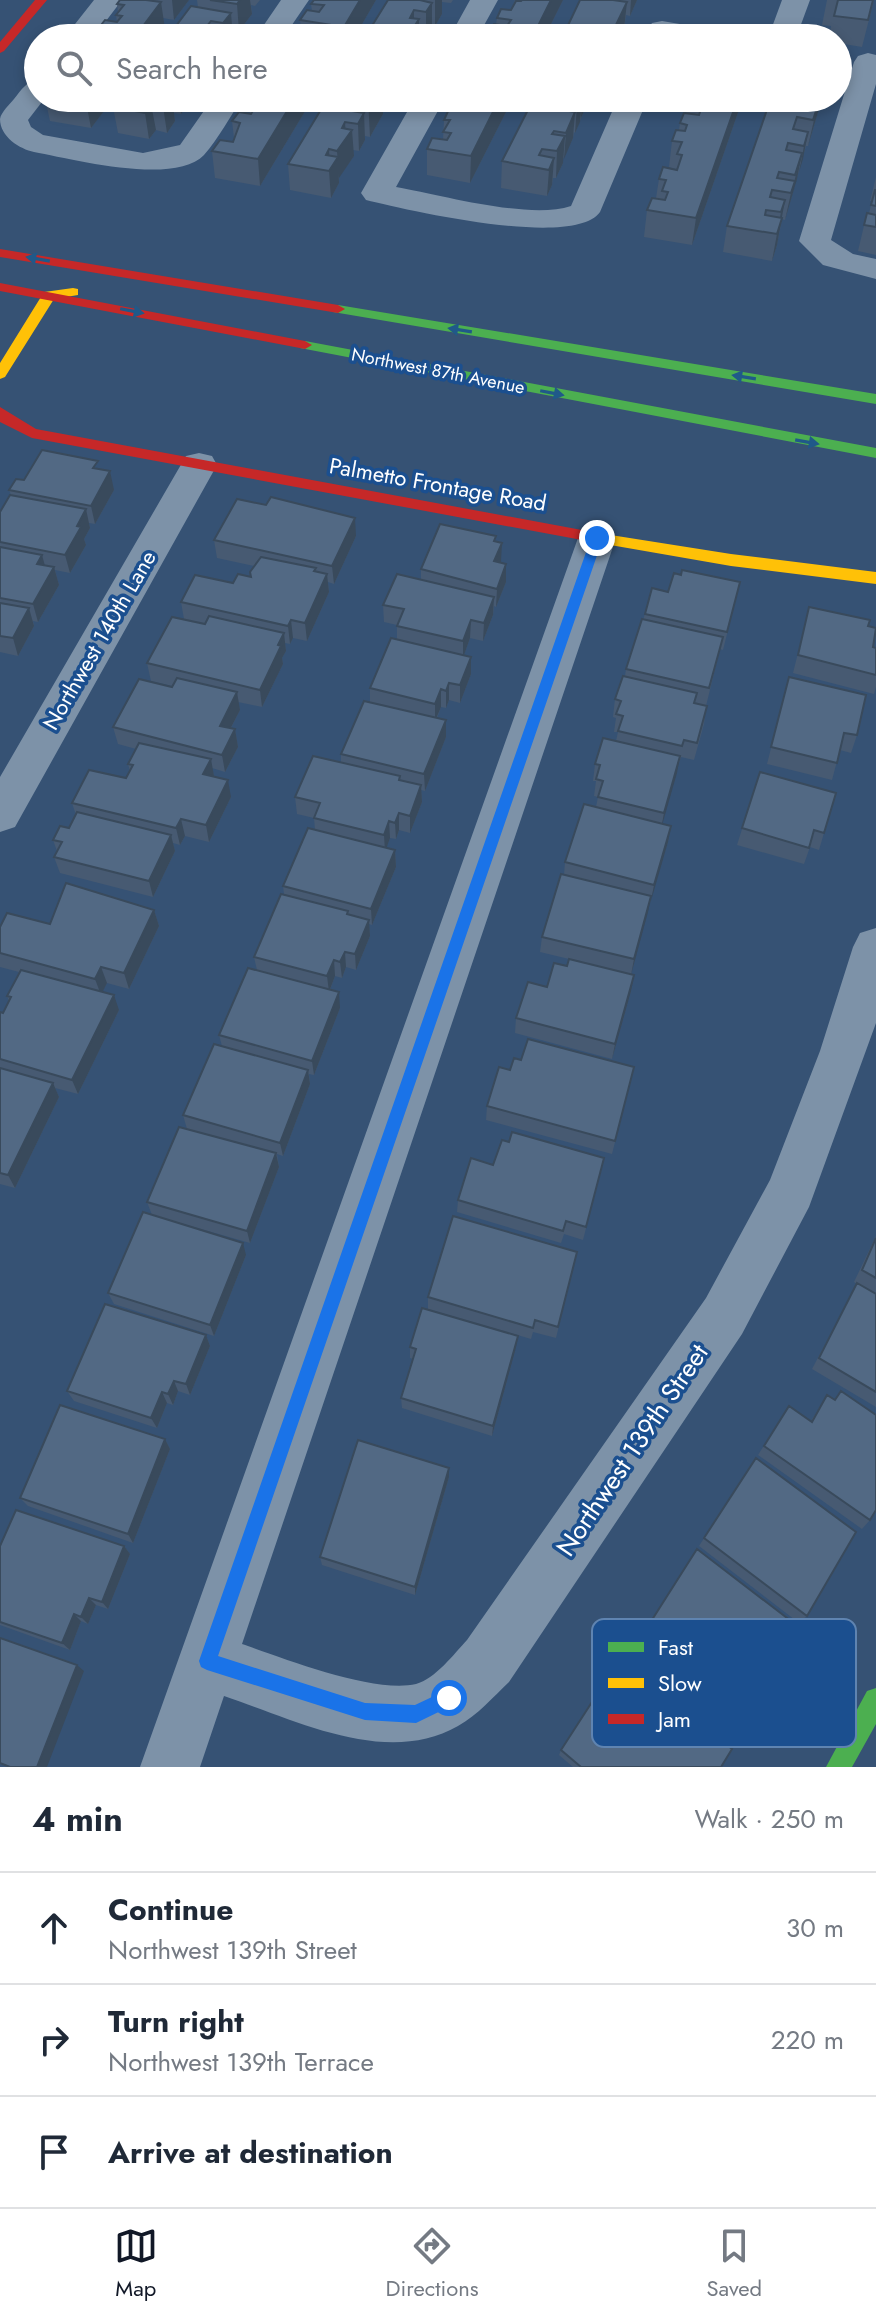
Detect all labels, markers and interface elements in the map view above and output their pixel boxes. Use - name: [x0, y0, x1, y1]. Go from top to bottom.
- search box: [24, 24, 852, 112]
- icon: search: [52, 46, 96, 90]
- text: Search here: [116, 47, 268, 90]
- one-way arrow: [25, 252, 50, 265]
- one-way arrow: [119, 306, 144, 318]
- one-way arrow: [447, 323, 472, 335]
- street label: Northwest 87th Avenue: [349, 341, 527, 401]
- one-way arrow: [731, 370, 756, 383]
- one-way arrow: [540, 387, 565, 400]
- one-way arrow: [795, 436, 820, 448]
- street label: Palmetto Frontage Road: [327, 449, 549, 519]
- route end: [579, 520, 615, 556]
- street label: Northwest 140th Lane: [34, 544, 164, 736]
- street label: Northwest 139th Street: [547, 1336, 718, 1564]
- legend: [592, 1619, 856, 1747]
- text: Fast: [658, 1631, 694, 1663]
- text: Slow: [658, 1667, 702, 1699]
- route start: [431, 1680, 467, 1716]
- text: Jam: [655, 1703, 691, 1735]
- text: 4 min: [32, 1795, 123, 1844]
- text: Walk · 250 m: [694, 1800, 844, 1838]
- text: Continue: [108, 1888, 234, 1931]
- icon: ahead: [32, 1906, 76, 1950]
- text: 30 m: [786, 1909, 844, 1947]
- text: Northwest 139th Street: [108, 1931, 357, 1969]
- text: Turn right: [108, 2000, 244, 2043]
- icon: right: [32, 2018, 76, 2062]
- text: 220 m: [771, 2021, 844, 2059]
- text: Northwest 139th Terrace: [108, 2043, 374, 2081]
- icon: arrive: [32, 2130, 76, 2174]
- text: Arrive at destination: [108, 2131, 393, 2174]
- tab: Map: [114, 2224, 158, 2304]
- tab: Directions: [386, 2224, 479, 2304]
- tab: Saved: [706, 2224, 762, 2304]

